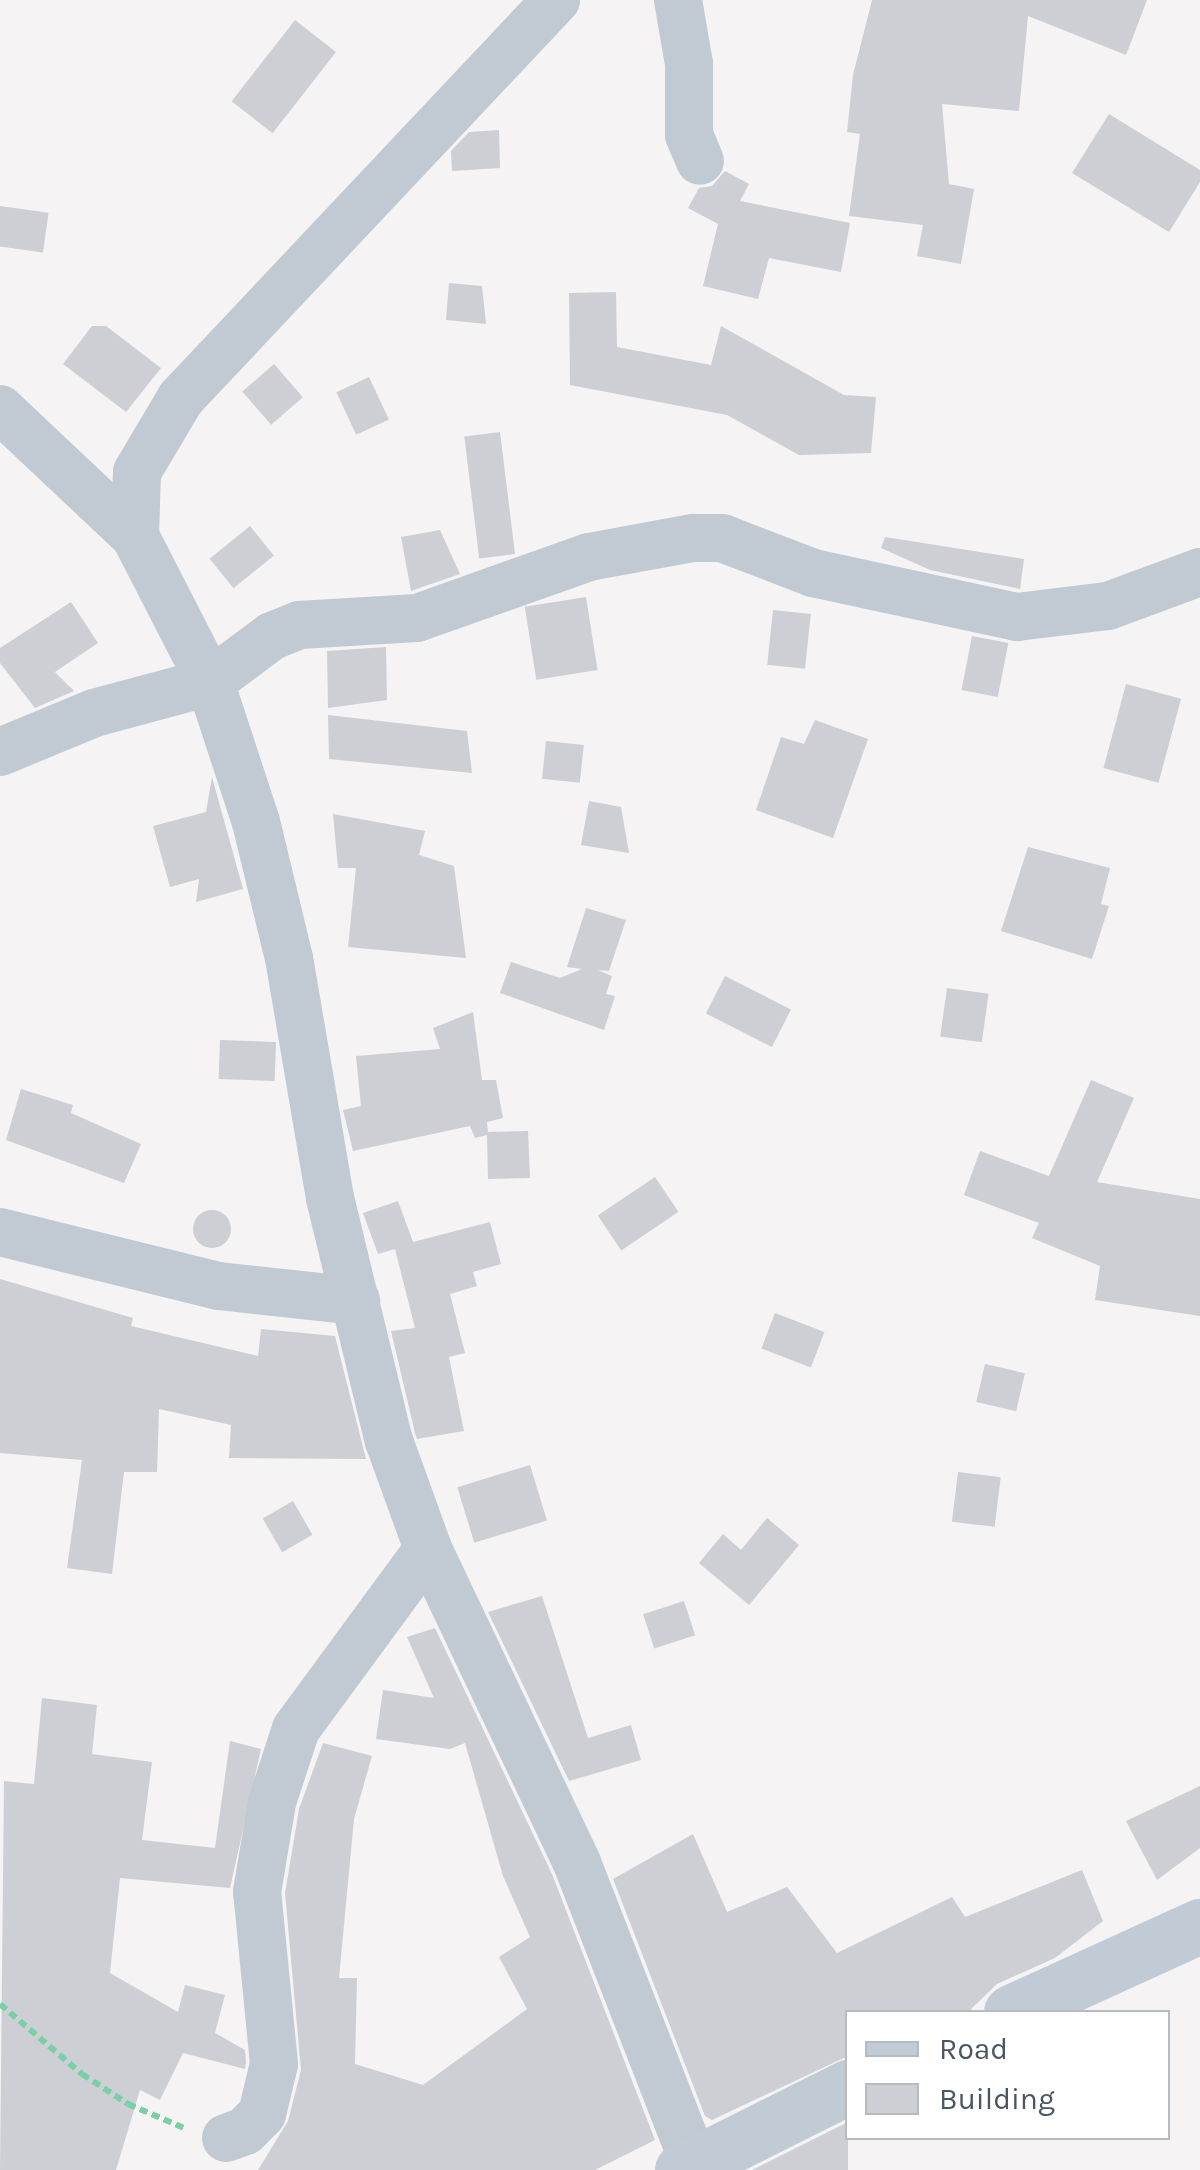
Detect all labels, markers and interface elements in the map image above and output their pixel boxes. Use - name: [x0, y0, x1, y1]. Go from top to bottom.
- legend: [845, 2010, 1170, 2140]
- text: Road: [939, 2031, 1008, 2067]
- text: Building: [939, 2081, 1055, 2117]

